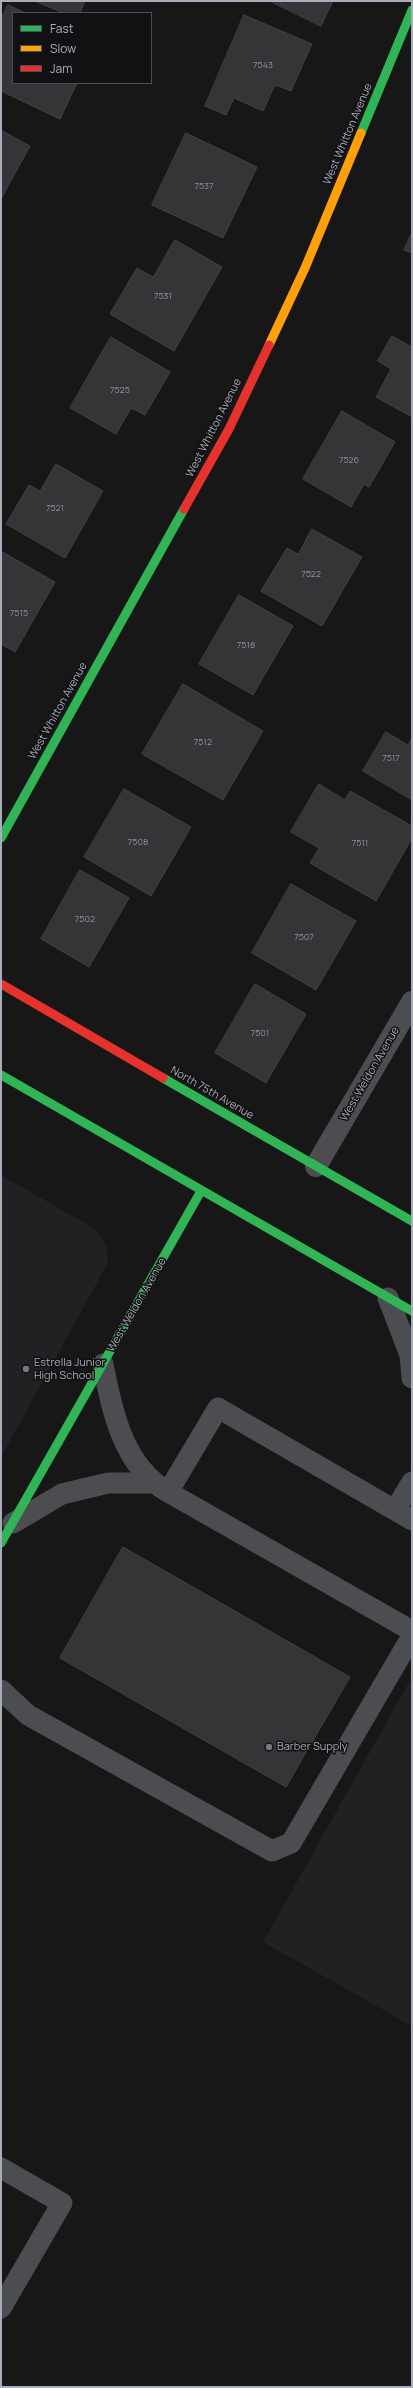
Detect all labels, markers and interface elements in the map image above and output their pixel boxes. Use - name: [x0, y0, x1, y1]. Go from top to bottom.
- legend: [12, 12, 152, 84]
- text: Fast: [50, 20, 74, 37]
- text: Slow: [50, 40, 76, 57]
- text: Jam: [50, 60, 72, 77]
- house number: 7543: [253, 60, 273, 70]
- street label: West Whitton Avenue: [321, 81, 375, 187]
- house number: 7537: [194, 181, 214, 191]
- house number: 7531: [154, 291, 172, 301]
- street label: West Whitton Avenue: [183, 376, 245, 480]
- house number: 7525: [110, 385, 130, 395]
- house number: 7526: [339, 455, 359, 465]
- house number: 7521: [46, 503, 64, 513]
- house number: 7522: [301, 569, 321, 579]
- house number: 7515: [10, 608, 28, 618]
- house number: 7518: [237, 640, 255, 650]
- street label: West Whitton Avenue: [26, 660, 90, 762]
- house number: 7512: [194, 737, 212, 747]
- house number: 7517: [382, 753, 400, 763]
- house number: 7508: [128, 837, 148, 847]
- house number: 7511: [352, 838, 368, 848]
- house number: 7502: [75, 914, 95, 924]
- house number: 7507: [294, 932, 314, 942]
- street label: West Weldon Avenue: [338, 1025, 402, 1123]
- house number: 7501: [251, 1028, 269, 1038]
- street label: North 75th Avenue: [168, 1064, 256, 1122]
- street label: West Weldon Avenue: [105, 1256, 169, 1354]
- place label: Estrella Junior High School: [34, 1356, 105, 1382]
- marker: Estrella Junior High School: [21, 1364, 31, 1374]
- place label: Barber Supply: [277, 1740, 348, 1754]
- marker: Barber Supply: [264, 1742, 274, 1752]

